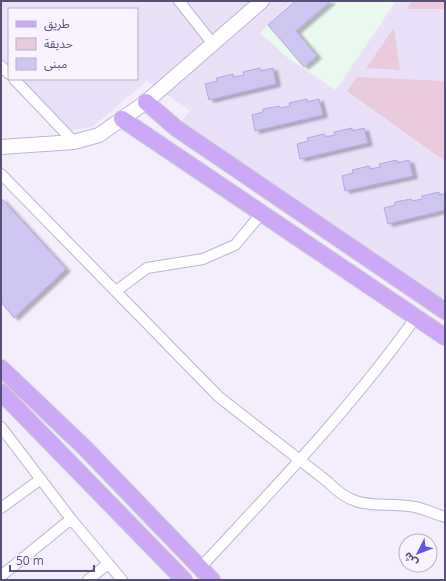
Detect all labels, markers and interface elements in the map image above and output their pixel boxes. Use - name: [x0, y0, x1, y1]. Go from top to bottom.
- legend: [8, 8, 138, 80]
- text: طريق: [44, 15, 70, 32]
- text: حديقة: [44, 35, 73, 52]
- text: مبنى: [44, 55, 67, 72]
- north arrow: [398, 533, 438, 573]
- scale bar: [10, 547, 94, 573]
- text: ش: [400, 549, 421, 571]
- text: 50 m: [16, 552, 44, 569]

